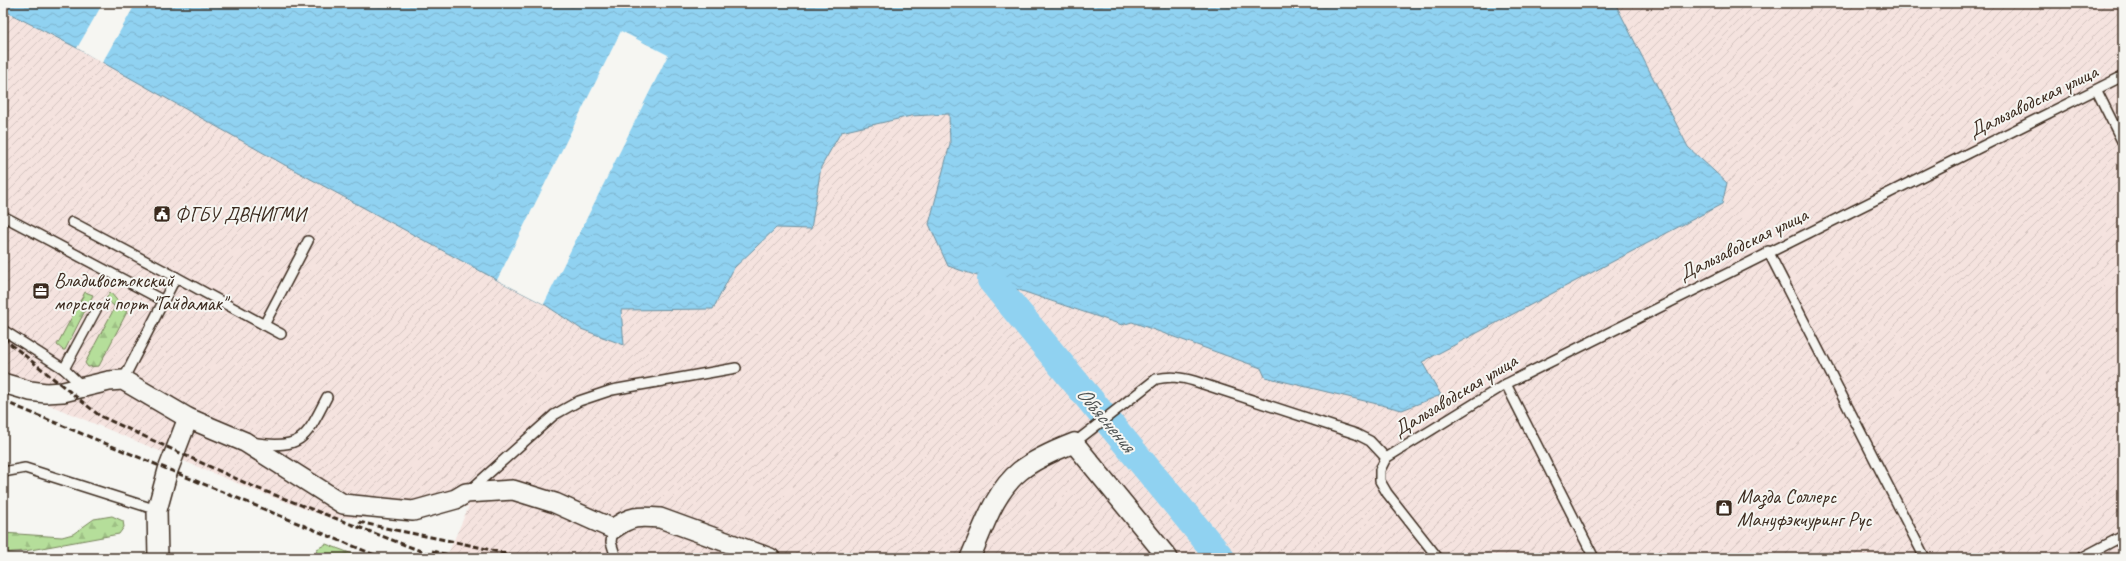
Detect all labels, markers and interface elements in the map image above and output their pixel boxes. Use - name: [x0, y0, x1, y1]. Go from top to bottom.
- street label: Дальзаводская улица: [1965, 58, 2103, 143]
- street label: Дальзаводская улица: [1675, 201, 1813, 286]
- place label: ФГБУ ДВНИГМИ: [175, 202, 308, 227]
- public building icon: ФГБУ ДВНИГМИ: [152, 204, 172, 224]
- place label: Владивостокский морской порт "Гайдамак": [54, 268, 231, 316]
- office icon: Владивостокский морской порт "Гайдамак": [31, 281, 51, 301]
- street label: Дальзаводская улица: [1388, 347, 1523, 442]
- water label: Объяснения: [1071, 381, 1142, 459]
- place label: Мазда Соллерс Мануфэкчуринг Рус: [1737, 484, 1872, 532]
- shop icon: Мазда Соллерс Мануфэкчуринг Рус: [1714, 498, 1734, 518]

